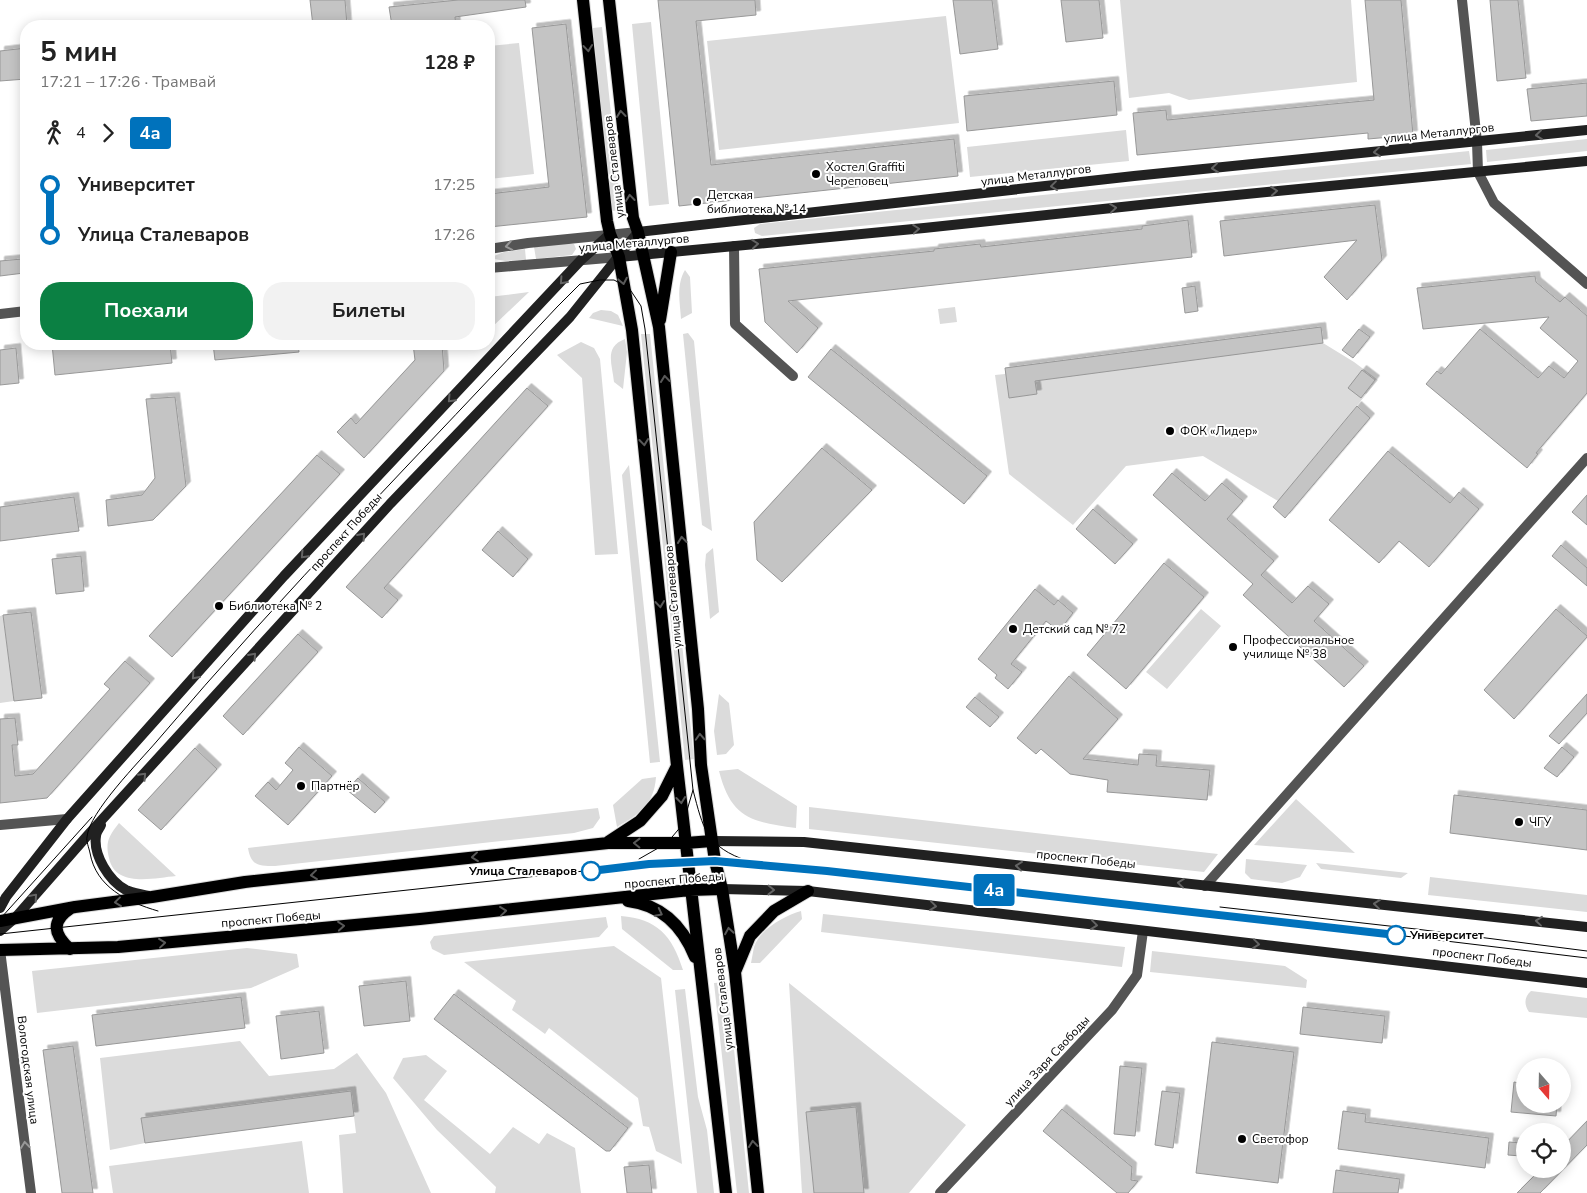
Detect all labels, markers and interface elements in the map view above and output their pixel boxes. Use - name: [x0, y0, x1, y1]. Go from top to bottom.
- text: 5 мин: [40, 33, 117, 71]
- one-way arrow: [582, 45, 593, 53]
- text: 128 ₽: [424, 50, 475, 76]
- text: 17:21 – 17:26 · Трамвай: [40, 71, 216, 93]
- one-way arrow: [616, 110, 627, 118]
- street label: улица Сталеваров: [600, 114, 628, 219]
- icon: walk: [40, 119, 68, 147]
- icon: forward: [94, 119, 122, 147]
- street label: улица Металлургов: [1383, 119, 1495, 147]
- text: 4а: [140, 121, 161, 145]
- text: 4: [76, 122, 86, 144]
- one-way arrow: [1534, 130, 1542, 141]
- one-way arrow: [1373, 146, 1381, 157]
- place label: Хостел Graffiti Череповец: [826, 159, 905, 189]
- street label: улица Металлургов: [980, 160, 1092, 190]
- one-way arrow: [1211, 162, 1219, 173]
- marker: Хостел Graffiti Череповец: [810, 168, 822, 180]
- text: Университет: [78, 172, 195, 198]
- text: 17:25: [433, 174, 475, 196]
- one-way arrow: [1049, 180, 1057, 191]
- one-way arrow: [1271, 186, 1279, 197]
- place label: Детская библиотека № 14: [707, 187, 806, 217]
- one-way arrow: [625, 194, 636, 202]
- marker: Детская библиотека № 14: [691, 196, 703, 208]
- one-way arrow: [1109, 203, 1117, 214]
- text: Улица Сталеваров: [78, 222, 249, 248]
- one-way arrow: [913, 223, 921, 234]
- text: 17:26: [433, 224, 475, 246]
- street label: улица Металлургов: [578, 230, 690, 256]
- one-way arrow: [751, 239, 759, 250]
- one-way arrow: [505, 240, 514, 250]
- one-way arrow: [559, 275, 568, 284]
- one-way arrow: [618, 277, 628, 286]
- button: Поехали: [40, 282, 253, 340]
- button: Билеты: [263, 282, 475, 340]
- one-way arrow: [659, 374, 670, 382]
- one-way arrow: [448, 393, 457, 402]
- place label: ФОК «Лидер»: [1180, 423, 1257, 439]
- marker: ФОК «Лидер»: [1164, 425, 1176, 437]
- one-way arrow: [638, 438, 649, 446]
- street label: проспект Победы: [307, 490, 385, 574]
- one-way arrow: [356, 532, 365, 541]
- one-way arrow: [676, 536, 687, 544]
- street label: улица Сталеваров: [660, 544, 685, 649]
- one-way arrow: [301, 550, 310, 559]
- place label: Библиотека № 2: [229, 598, 322, 614]
- marker: Библиотека № 2: [213, 600, 225, 612]
- one-way arrow: [654, 600, 665, 608]
- place label: Детский сад № 72: [1023, 621, 1126, 637]
- marker: Детский сад № 72: [1007, 623, 1019, 635]
- place label: Профессиональное училище № 38: [1243, 632, 1354, 662]
- marker: Профессиональное училище № 38: [1227, 641, 1239, 653]
- one-way arrow: [247, 653, 256, 662]
- one-way arrow: [192, 671, 201, 680]
- one-way arrow: [694, 733, 705, 741]
- one-way arrow: [137, 772, 146, 781]
- place label: Партнёр: [311, 778, 360, 794]
- marker: Партнёр: [295, 780, 307, 792]
- one-way arrow: [675, 797, 686, 805]
- place label: ЧГУ: [1529, 814, 1552, 830]
- marker: ЧГУ: [1513, 816, 1525, 828]
- one-way arrow: [633, 838, 640, 848]
- street label: проспект Победы: [1036, 846, 1136, 872]
- one-way arrow: [471, 851, 479, 862]
- marker: Улица Сталеваров: [581, 861, 601, 881]
- one-way arrow: [1015, 861, 1023, 872]
- place label: Улица Сталеваров: [468, 863, 577, 879]
- street label: проспект Победы: [624, 868, 724, 892]
- one-way arrow: [309, 869, 317, 880]
- line badge: 4а: [972, 874, 1016, 906]
- text: 4а: [984, 878, 1004, 902]
- one-way arrow: [1176, 878, 1184, 889]
- one-way arrow: [768, 885, 775, 895]
- one-way arrow: [28, 893, 37, 902]
- one-way arrow: [114, 896, 122, 907]
- one-way arrow: [1373, 899, 1381, 910]
- one-way arrow: [929, 900, 937, 911]
- one-way arrow: [499, 906, 507, 917]
- street label: проспект Победы: [221, 907, 321, 931]
- one-way arrow: [654, 907, 663, 917]
- one-way arrow: [1534, 916, 1542, 927]
- one-way arrow: [1090, 919, 1098, 930]
- one-way arrow: [338, 921, 346, 932]
- marker: Университет: [1386, 925, 1406, 945]
- one-way arrow: [724, 927, 735, 935]
- place label: Университет: [1409, 927, 1484, 943]
- one-way arrow: [158, 938, 166, 949]
- one-way arrow: [1252, 938, 1260, 949]
- street label: проспект Победы: [1431, 943, 1533, 971]
- street label: улица Сталеваров: [709, 946, 737, 1051]
- street label: улица Заря Свободы: [1001, 1012, 1093, 1110]
- street label: Вологодская улица: [13, 1015, 43, 1125]
- north arrow: [1516, 1058, 1571, 1112]
- map controls: [1516, 1058, 1571, 1178]
- button: locate: [1516, 1123, 1571, 1178]
- place label: Светофор: [1252, 1131, 1309, 1147]
- marker: Светофор: [1236, 1133, 1248, 1145]
- one-way arrow: [20, 1140, 31, 1148]
- one-way arrow: [748, 1140, 759, 1148]

